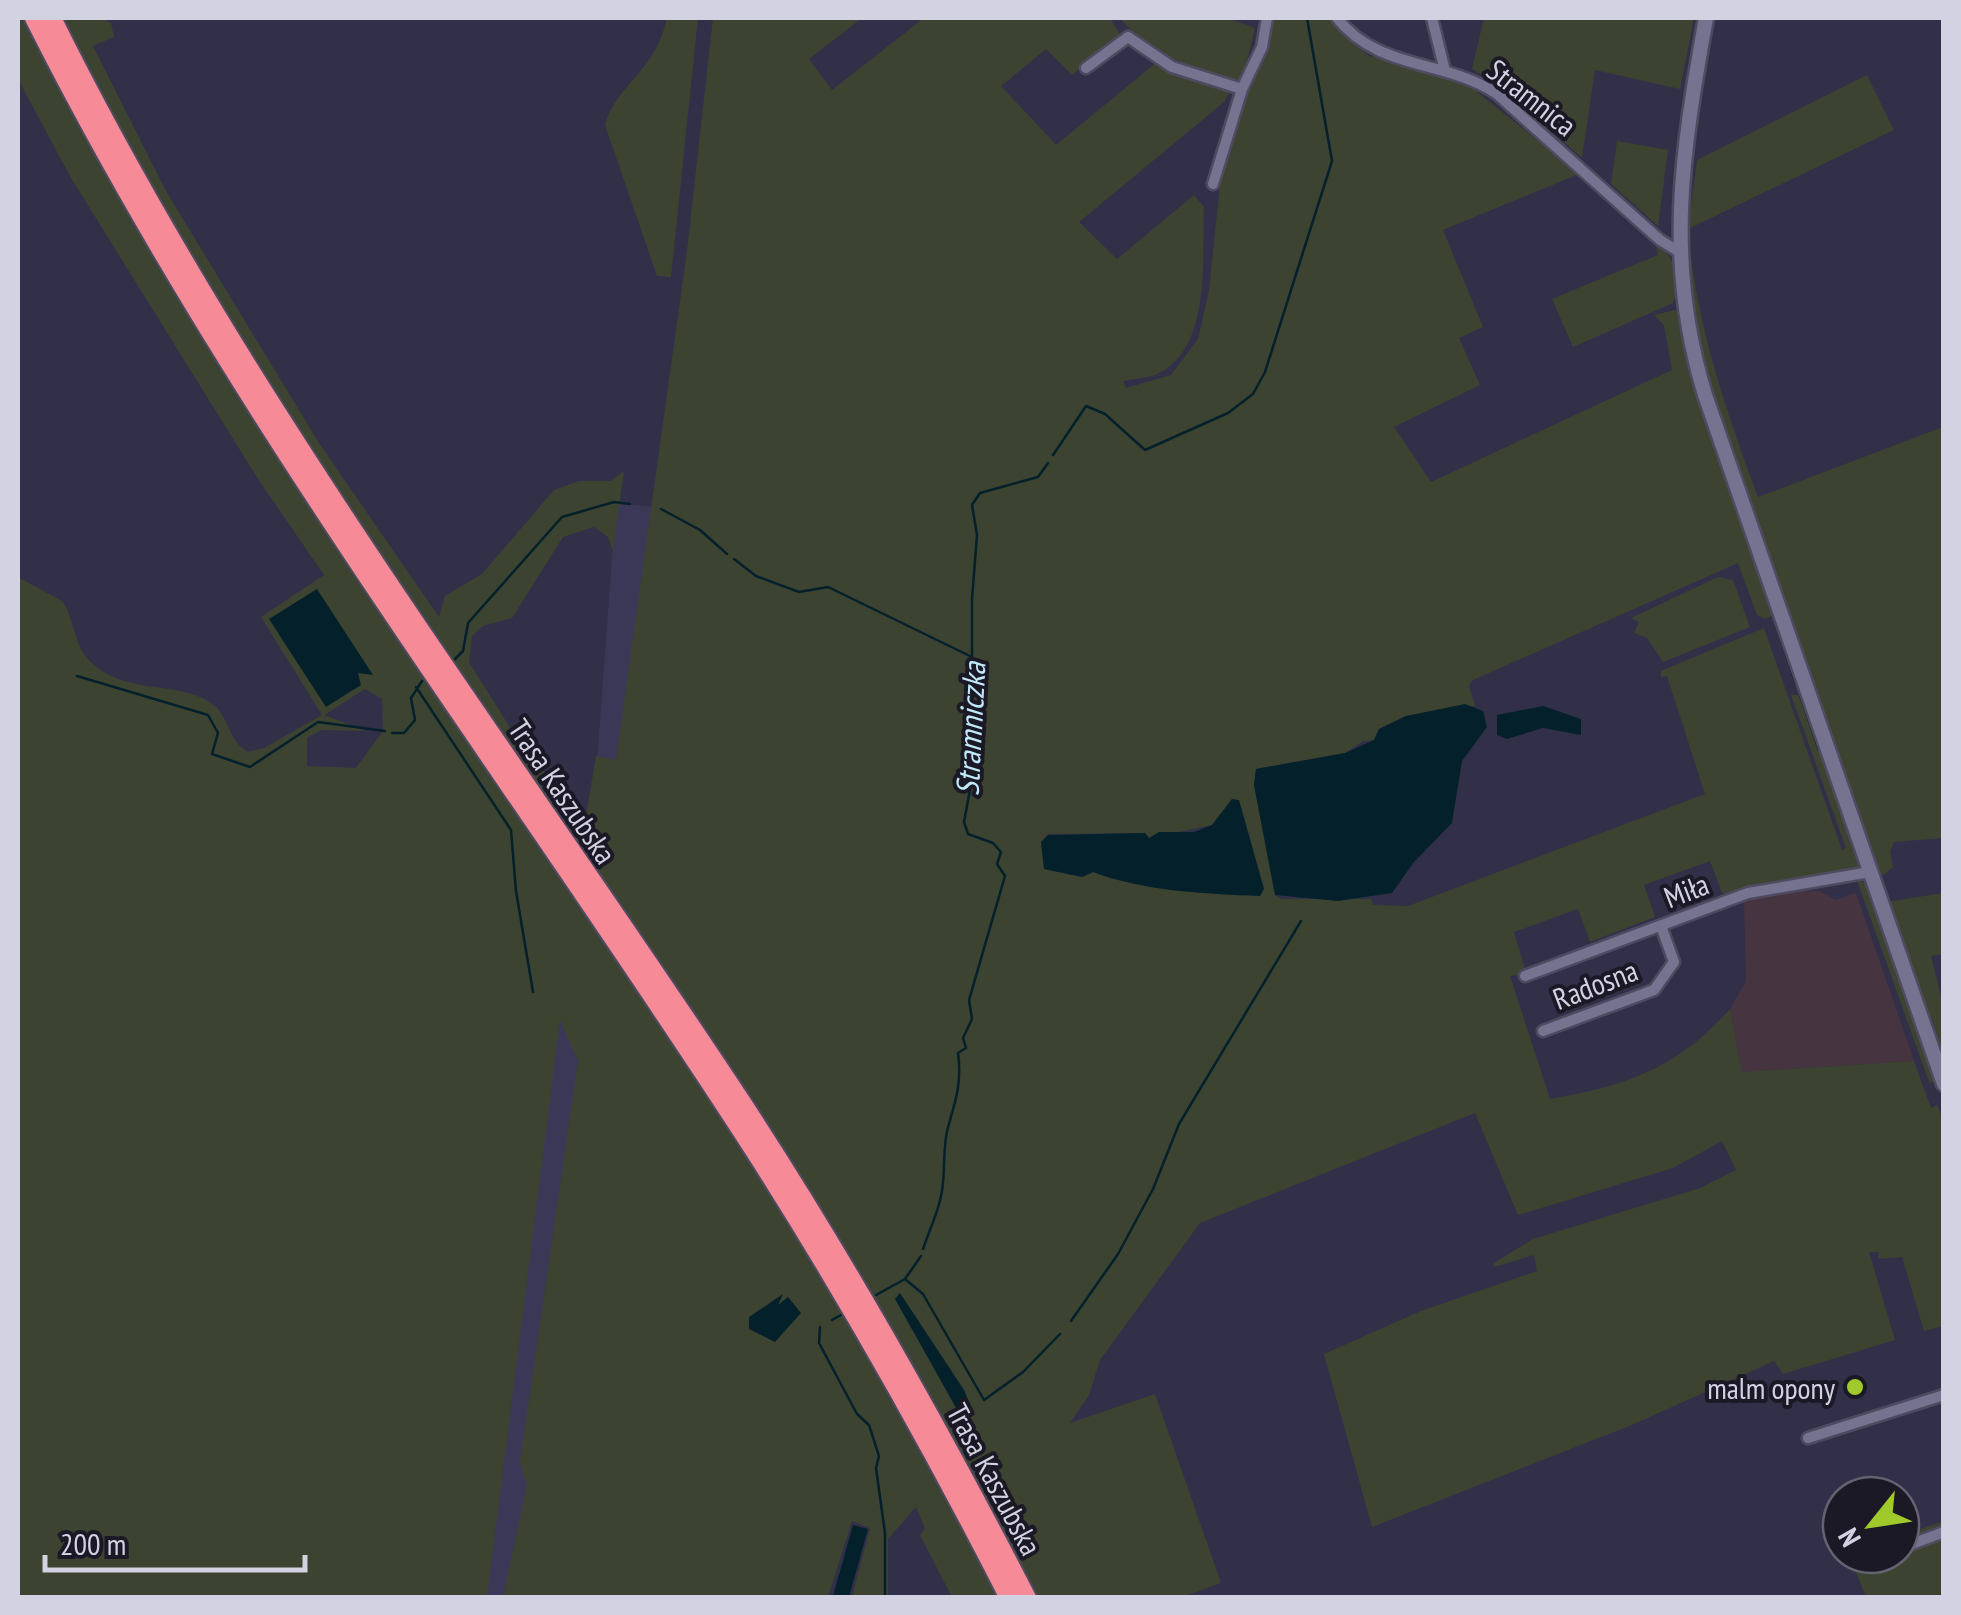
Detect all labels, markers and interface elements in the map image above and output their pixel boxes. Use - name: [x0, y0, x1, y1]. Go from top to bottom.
- street label: Stramnica: [1479, 50, 1585, 144]
- water label: Stramniczka: [946, 659, 995, 797]
- street label: Trasa Kaszubska: [500, 711, 626, 871]
- street label: Miła: [1658, 864, 1714, 916]
- street label: Radosna: [1547, 950, 1643, 1018]
- place label: malm opony: [1707, 1368, 1836, 1407]
- marker: malm opony: [1844, 1376, 1866, 1398]
- street label: Trasa Kaszubska: [939, 1396, 1051, 1562]
- north arrow: [1821, 1475, 1921, 1575]
- scale bar: [45, 1510, 305, 1572]
- text: N: [1829, 1522, 1869, 1554]
- text: 200 m: [60, 1524, 126, 1563]

